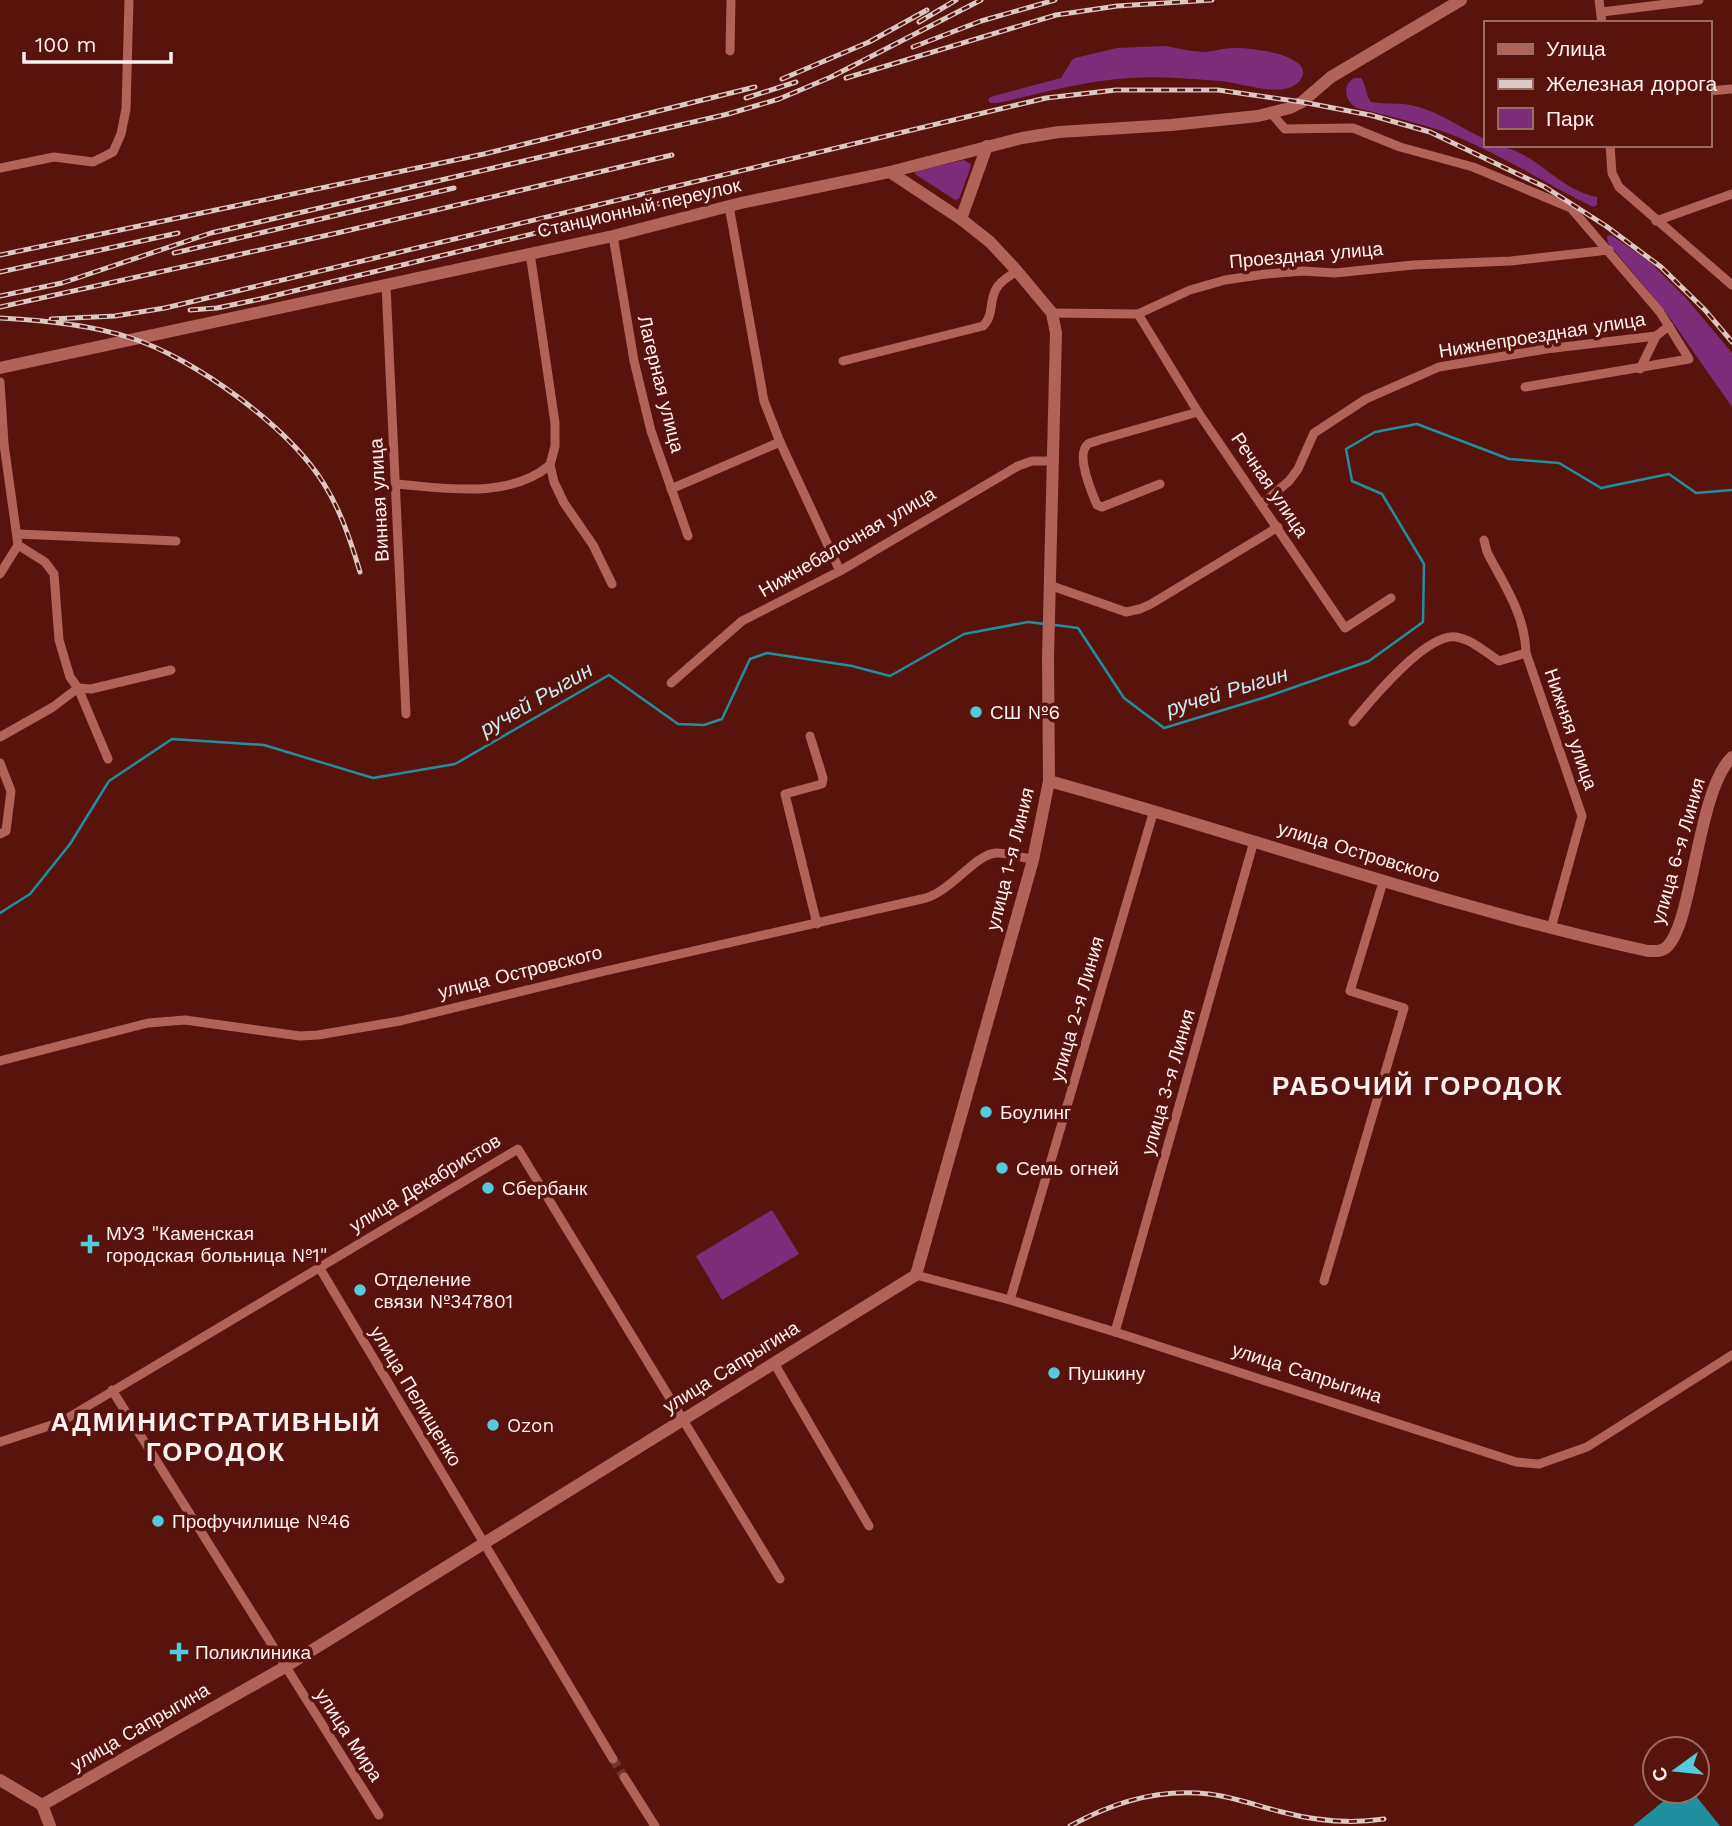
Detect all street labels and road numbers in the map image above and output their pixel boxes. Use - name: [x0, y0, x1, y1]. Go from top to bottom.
- street label: Станционный переулок: [535, 173, 744, 243]
- street label: Проездная улица: [1228, 237, 1384, 273]
- street label: Нижнепроездная улица: [1437, 307, 1647, 363]
- street label: Лагерная улица: [633, 313, 689, 455]
- street label: Речная улица: [1226, 428, 1314, 542]
- street label: Винная улица: [364, 437, 394, 562]
- street label: Нижнебалочная улица: [755, 482, 940, 602]
- street label: Нижняя улица: [1539, 665, 1603, 793]
- street label: улица 6-я Линия: [1646, 775, 1710, 927]
- street label: улица 1-я Линия: [981, 785, 1039, 933]
- street label: улица Островского: [1275, 816, 1443, 888]
- street label: улица 2-я Линия: [1045, 934, 1109, 1084]
- street label: улица Островского: [436, 940, 604, 1004]
- street label: улица 3-я Линия: [1136, 1006, 1200, 1158]
- street label: улица Декабристов: [345, 1129, 505, 1237]
- street label: улица Сапрыгина: [659, 1316, 804, 1418]
- street label: улица Пелищенко: [365, 1322, 467, 1470]
- street label: улица Сапрыгина: [1229, 1338, 1385, 1408]
- street label: улица Сапрыгина: [67, 1678, 214, 1776]
- street label: улица Мира: [310, 1684, 388, 1786]

